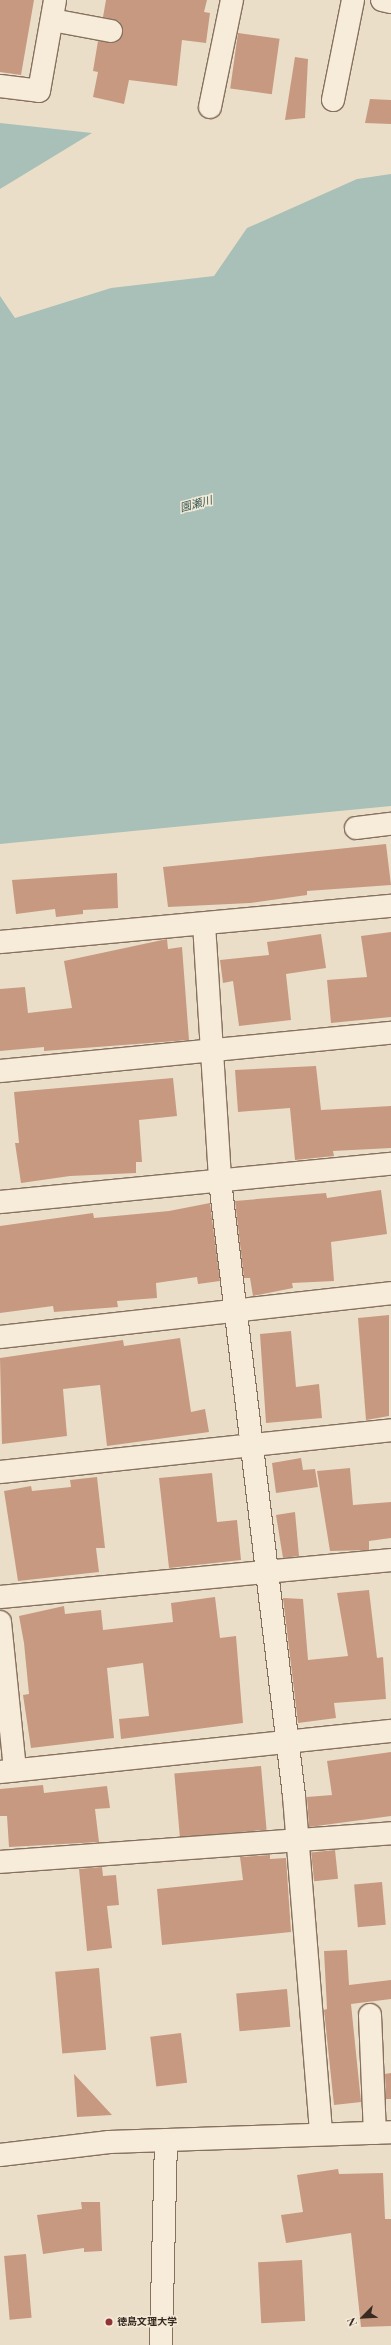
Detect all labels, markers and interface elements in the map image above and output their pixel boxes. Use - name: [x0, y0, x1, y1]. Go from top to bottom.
- water label: 園瀬川: [178, 493, 214, 515]
- north arrow: [343, 2297, 383, 2337]
- text: N: [343, 2315, 360, 2329]
- place label: 徳島文理大学: [117, 2316, 177, 2328]
- marker: 徳島文理大学: [104, 2317, 114, 2327]

